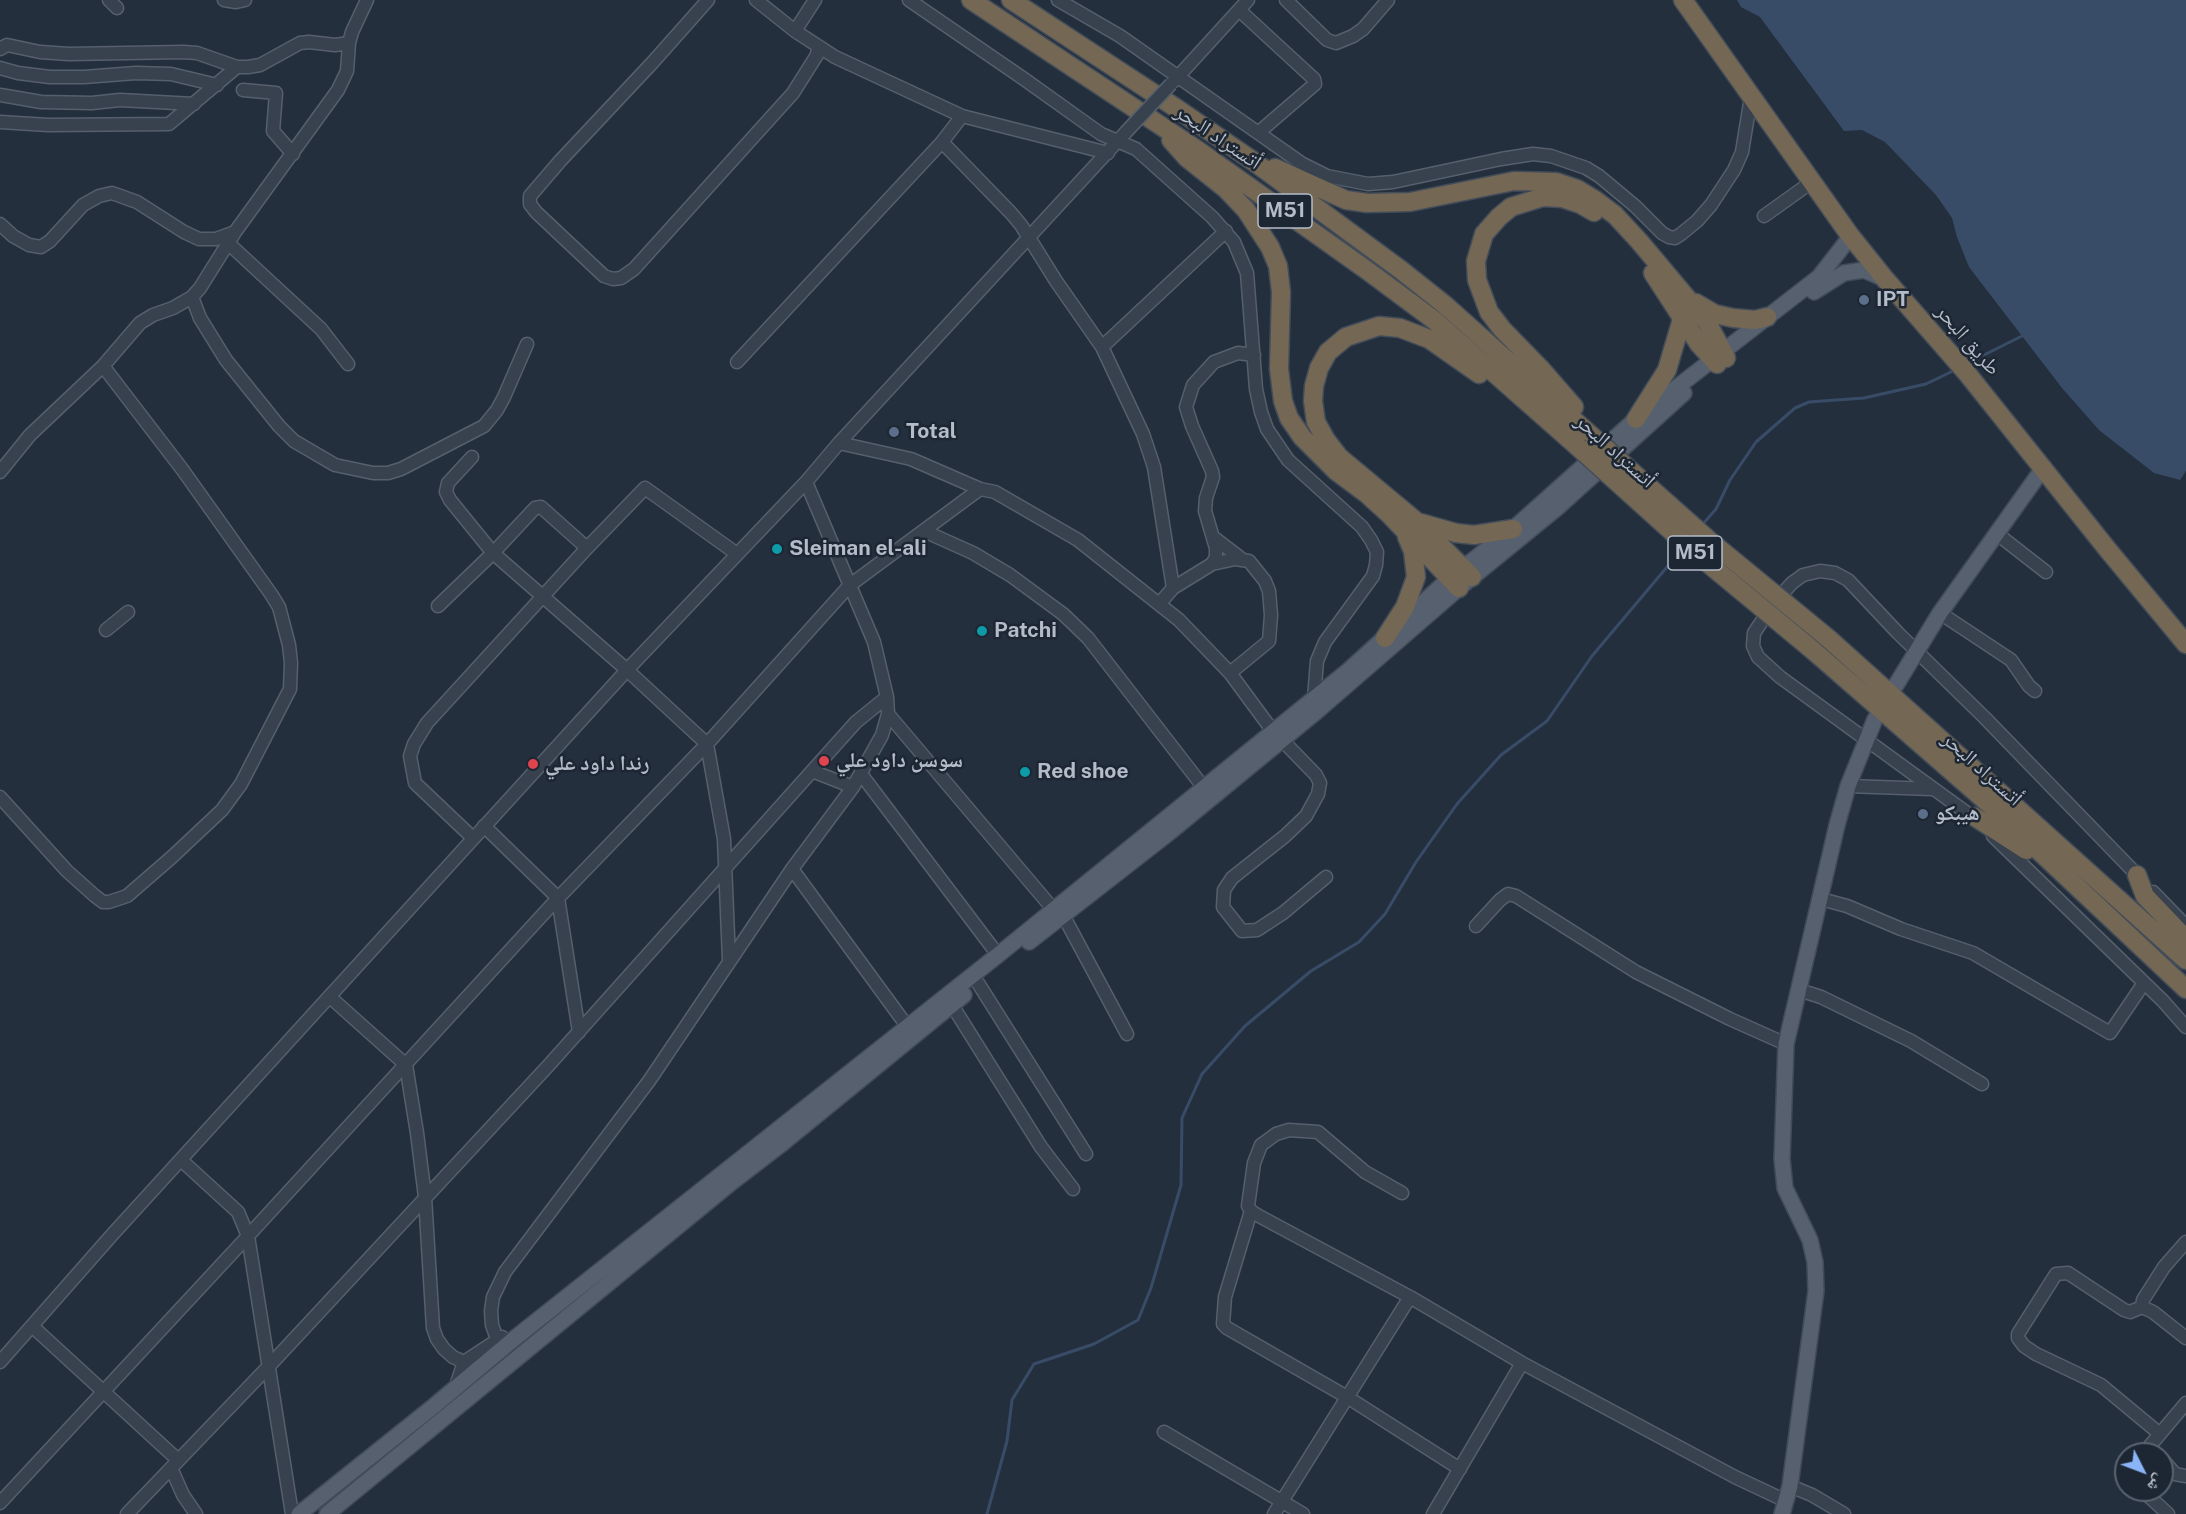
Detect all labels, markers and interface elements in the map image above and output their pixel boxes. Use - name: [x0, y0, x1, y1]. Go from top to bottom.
- street label: أتستراد البحر: [1170, 99, 1266, 175]
- road number: M51: [1258, 194, 1312, 228]
- place label: IPT: [1876, 287, 1909, 313]
- marker: IPT: [1857, 293, 1871, 307]
- street label: طريق البحر: [1930, 299, 2006, 381]
- street label: أتستراد البحر: [1570, 409, 1660, 493]
- place label: Total: [906, 419, 957, 445]
- marker: Total: [887, 425, 901, 439]
- place label: Sleiman el-ali: [789, 536, 927, 562]
- road number: M51: [1668, 536, 1722, 570]
- marker: Sleiman el-ali: [770, 542, 784, 556]
- place label: Patchi: [994, 618, 1057, 644]
- marker: Patchi: [975, 624, 989, 638]
- street label: أتستراد البحر: [1937, 727, 2027, 811]
- place label: سوسن داود علي: [836, 748, 963, 774]
- place label: رندا داود علي: [545, 751, 649, 777]
- marker: سوسن داود علي: [817, 754, 831, 768]
- marker: رندا داود علي: [526, 757, 540, 771]
- place label: Red shoe: [1037, 759, 1129, 785]
- marker: Red shoe: [1018, 765, 1032, 779]
- place label: هيبكو: [1935, 801, 1980, 827]
- marker: هيبكو: [1916, 807, 1930, 821]
- north arrow: [2114, 1442, 2174, 1502]
- text: ش: [2144, 1470, 2169, 1496]

